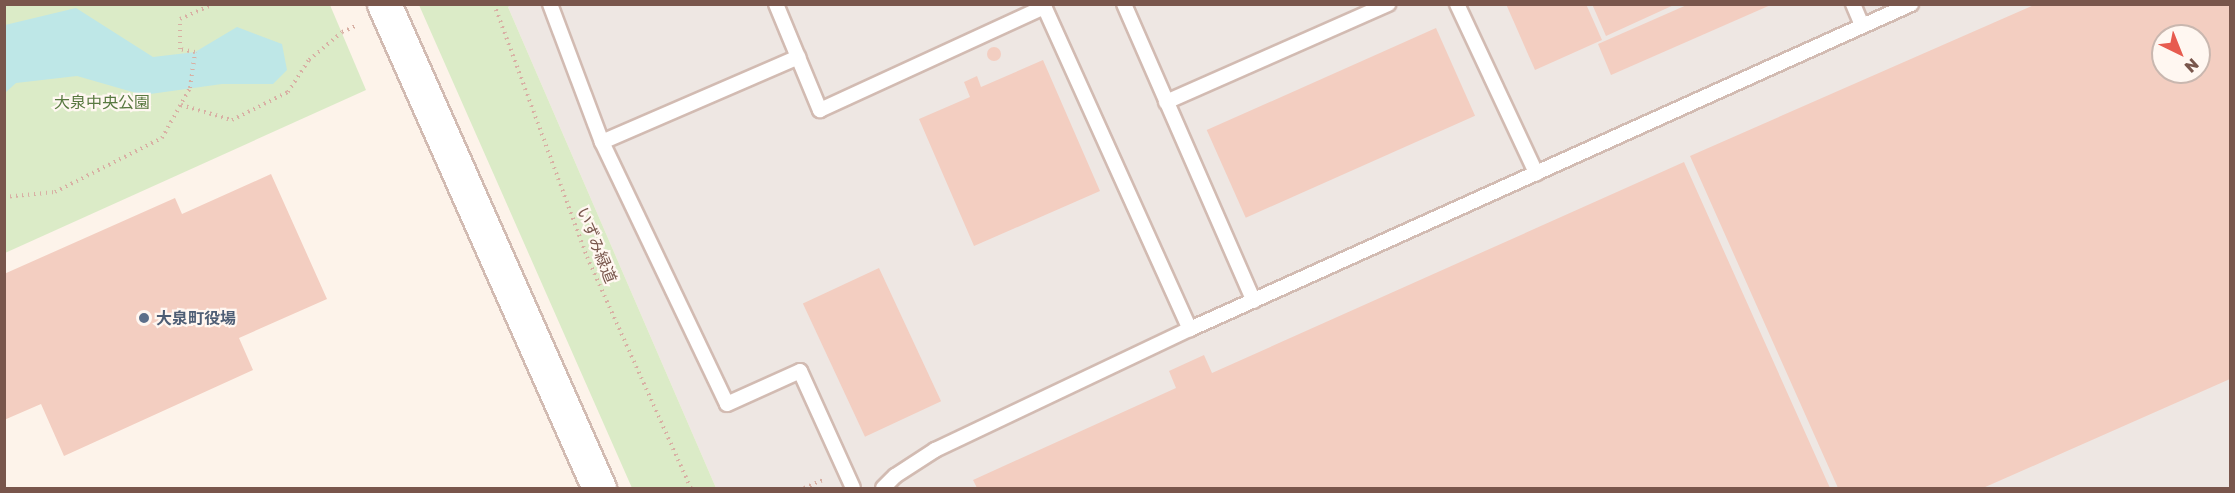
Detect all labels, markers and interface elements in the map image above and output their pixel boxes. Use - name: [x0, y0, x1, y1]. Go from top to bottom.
- north arrow: [2151, 24, 2211, 84]
- text: N: [2181, 54, 2203, 77]
- park label: 大泉中央公園: [54, 92, 150, 112]
- street label: いずみ緑道: [573, 204, 621, 286]
- place label: 大泉町役場: [156, 308, 236, 328]
- marker: 大泉町役場: [137, 311, 151, 325]

